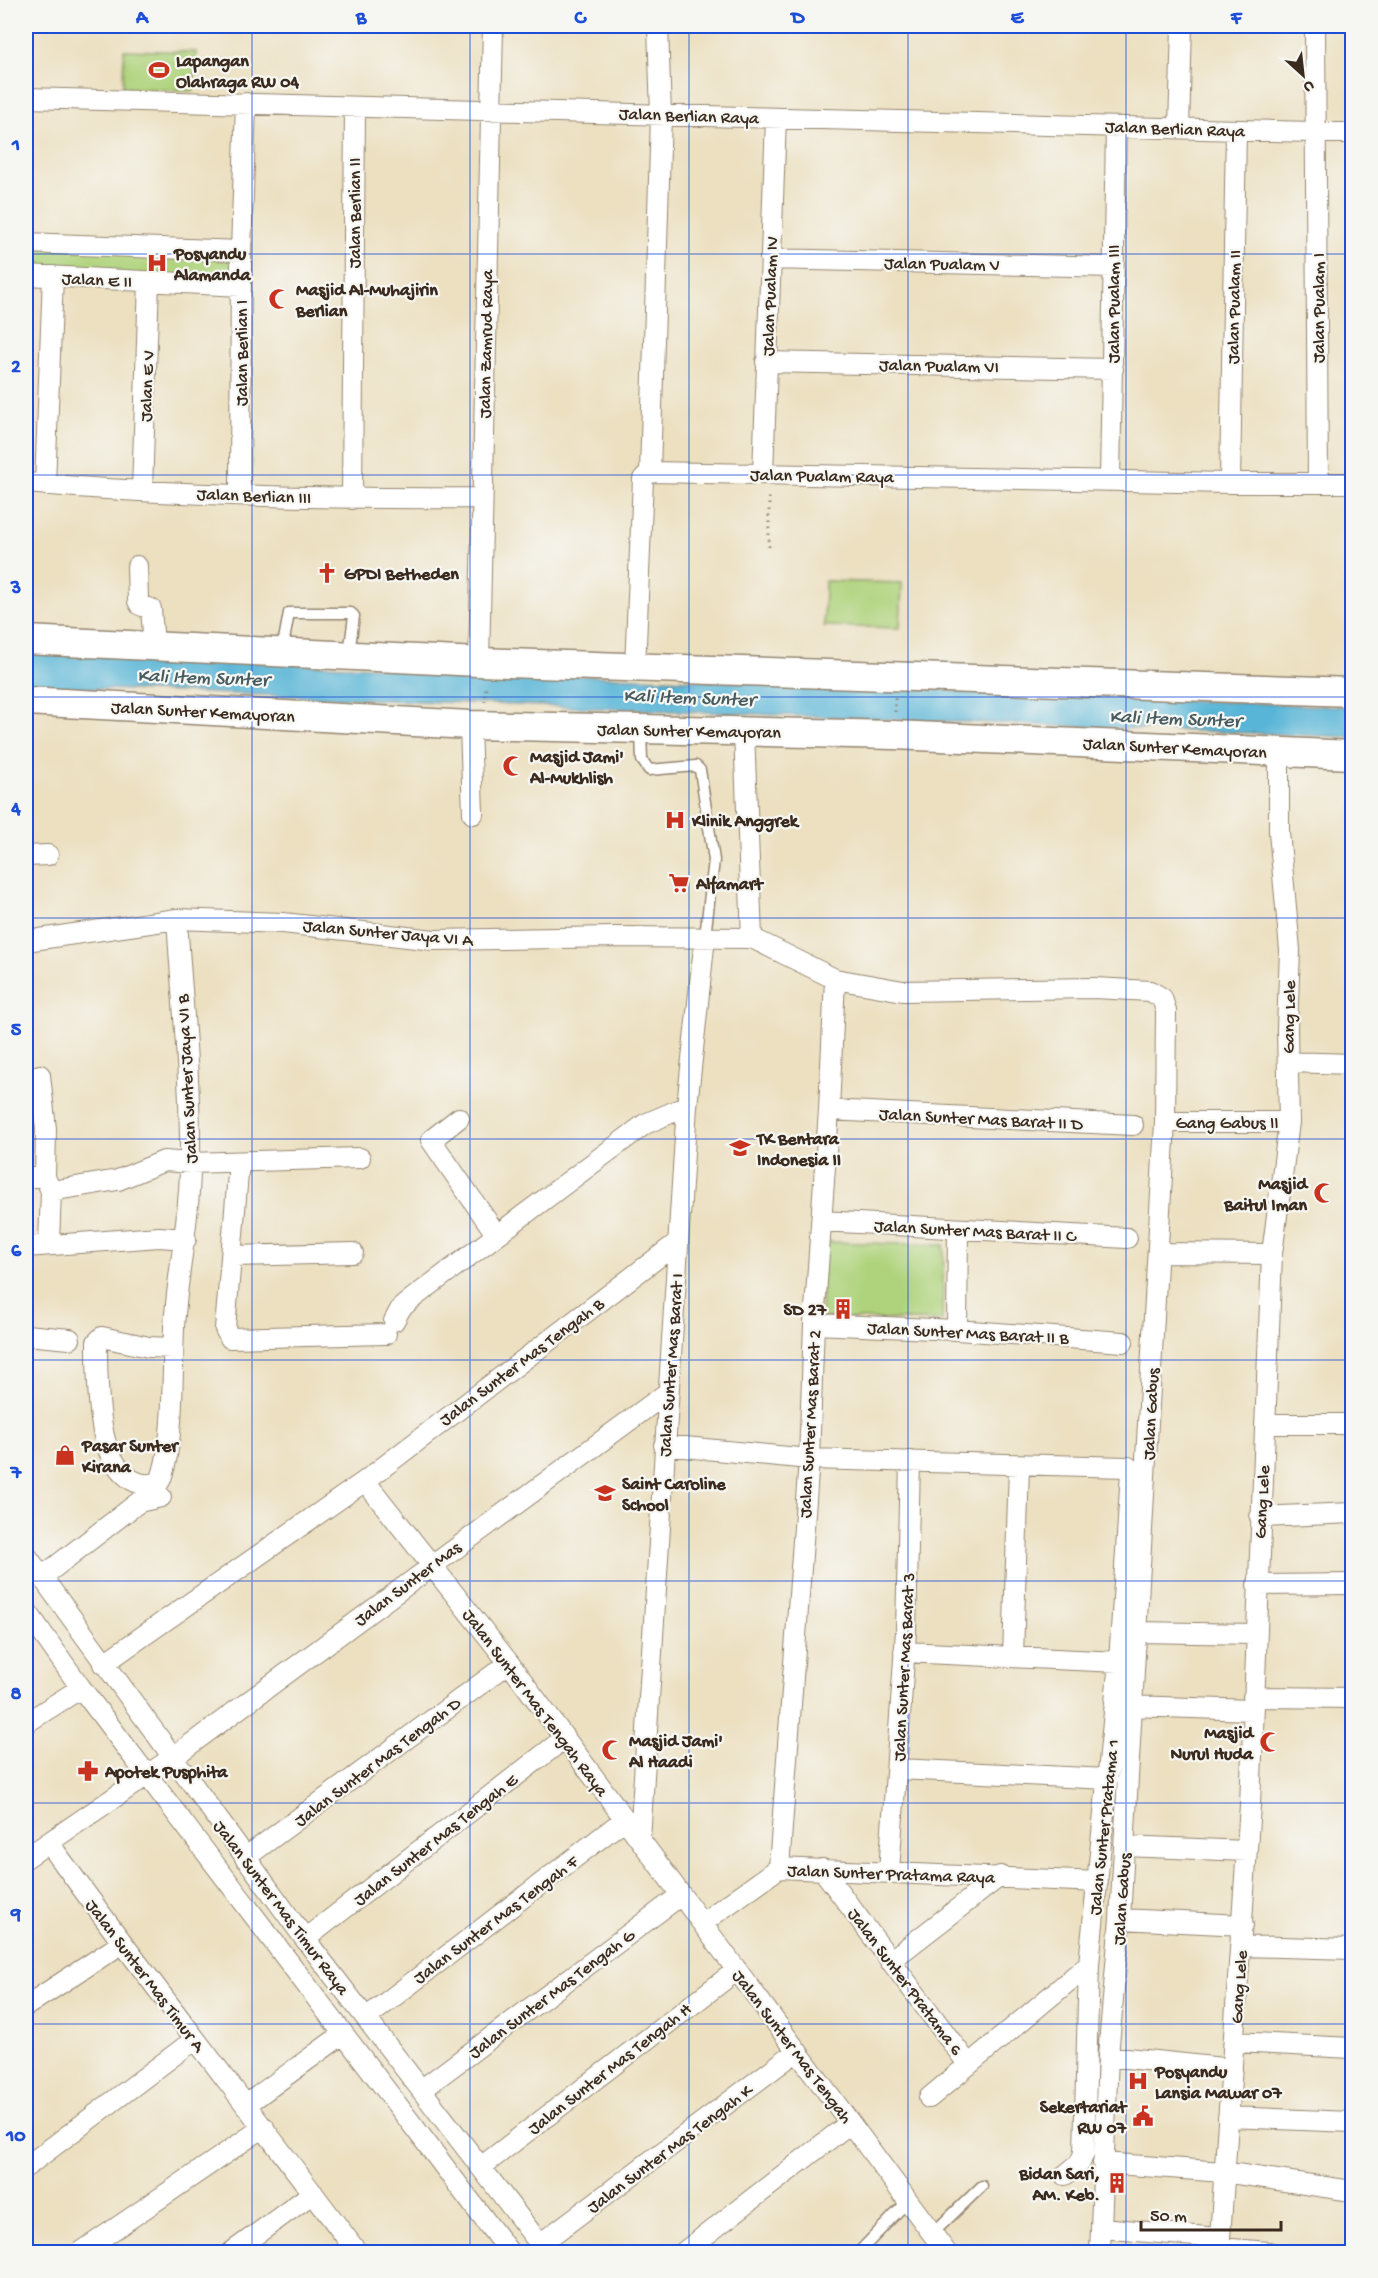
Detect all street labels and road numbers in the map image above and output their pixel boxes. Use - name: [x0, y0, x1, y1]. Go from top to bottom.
- street label: Jalan Berlian Raya: [619, 105, 760, 130]
- street label: Jalan Berlian Raya: [1105, 118, 1246, 143]
- street label: Jalan Berlian II: [346, 158, 367, 268]
- street label: Jalan Pualam IV: [759, 236, 784, 356]
- street label: Jalan Pualam III: [1105, 245, 1126, 363]
- street label: Jalan Pualam II: [1224, 250, 1247, 364]
- street label: Jalan Pualam I: [1310, 253, 1331, 363]
- street label: Jalan Pualam V: [884, 254, 1000, 277]
- street label: Jalan E II: [61, 269, 133, 294]
- street label: Jalan Zamrud Raya: [476, 269, 499, 419]
- street label: Jalan Berlian I: [233, 300, 254, 406]
- street label: Jalan E V: [137, 350, 160, 422]
- street label: Jalan Pualam VI: [879, 356, 999, 379]
- street label: Jalan Pualam Raya: [750, 466, 895, 489]
- street label: Jalan Berlian III: [196, 485, 312, 510]
- street label: Jalan Sunter Kemayoran: [110, 698, 296, 729]
- street label: Jalan Sunter Kemayoran: [597, 720, 782, 745]
- street label: Jalan Sunter Kemayoran: [1082, 734, 1268, 765]
- street label: Jalan Sunter Jaya VI A: [302, 917, 475, 953]
- street label: Gang Lele: [1279, 979, 1302, 1054]
- street label: Jalan Sunter Jaya VI B: [174, 993, 203, 1164]
- street label: Jalan Sunter Mas Barat II D: [878, 1105, 1084, 1136]
- street label: Gang Gabus II: [1175, 1114, 1279, 1135]
- street label: Jalan Sunter Mas Barat II C: [873, 1217, 1078, 1248]
- street label: Jalan Sunter Mas Barat I: [656, 1273, 689, 1458]
- street label: Jalan Sunter Mas Tengah B: [436, 1294, 609, 1432]
- street label: Jalan Sunter Mas Barat II B: [867, 1319, 1070, 1350]
- street label: Jalan Sunter Mas Barat 2: [796, 1329, 827, 1519]
- street label: Jalan Gabus: [1140, 1366, 1165, 1461]
- street label: Gang Lele: [1251, 1464, 1276, 1539]
- street label: Jalan Sunter Mas: [351, 1537, 467, 1632]
- street label: Jalan Sunter Mas Barat 3: [890, 1572, 921, 1762]
- street label: Jalan Sunter Mas Tengah Raya: [457, 1606, 612, 1802]
- street label: Jalan Sunter Mas Tengah D: [291, 1693, 466, 1832]
- street label: Jalan Sunter Pratama 1: [1086, 1738, 1125, 1916]
- street label: Jalan Sunter Mas Tengah E: [350, 1770, 523, 1912]
- street label: Jalan Sunter Mas Timur Raya: [207, 1817, 353, 2001]
- street label: Jalan Gabus: [1110, 1851, 1137, 1946]
- street label: Jalan Sunter Mas Tengah F: [410, 1852, 583, 1990]
- street label: Jalan Sunter Pratama Raya: [787, 1861, 996, 1890]
- street label: Jalan Sunter Mas Timur A: [80, 1896, 209, 2058]
- street label: Jalan Sunter Pratama 6: [842, 1905, 967, 2061]
- street label: Jalan Sunter Mas Tengah G: [465, 1925, 640, 2064]
- street label: Gang Lele: [1227, 1949, 1254, 2025]
- street label: Jalan Sunter Mas Tengah: [726, 1967, 856, 2129]
- street label: Jalan Sunter Mas Tengah H: [525, 1999, 697, 2140]
- street label: Jalan Sunter Mas Tengah K: [584, 2080, 759, 2219]

